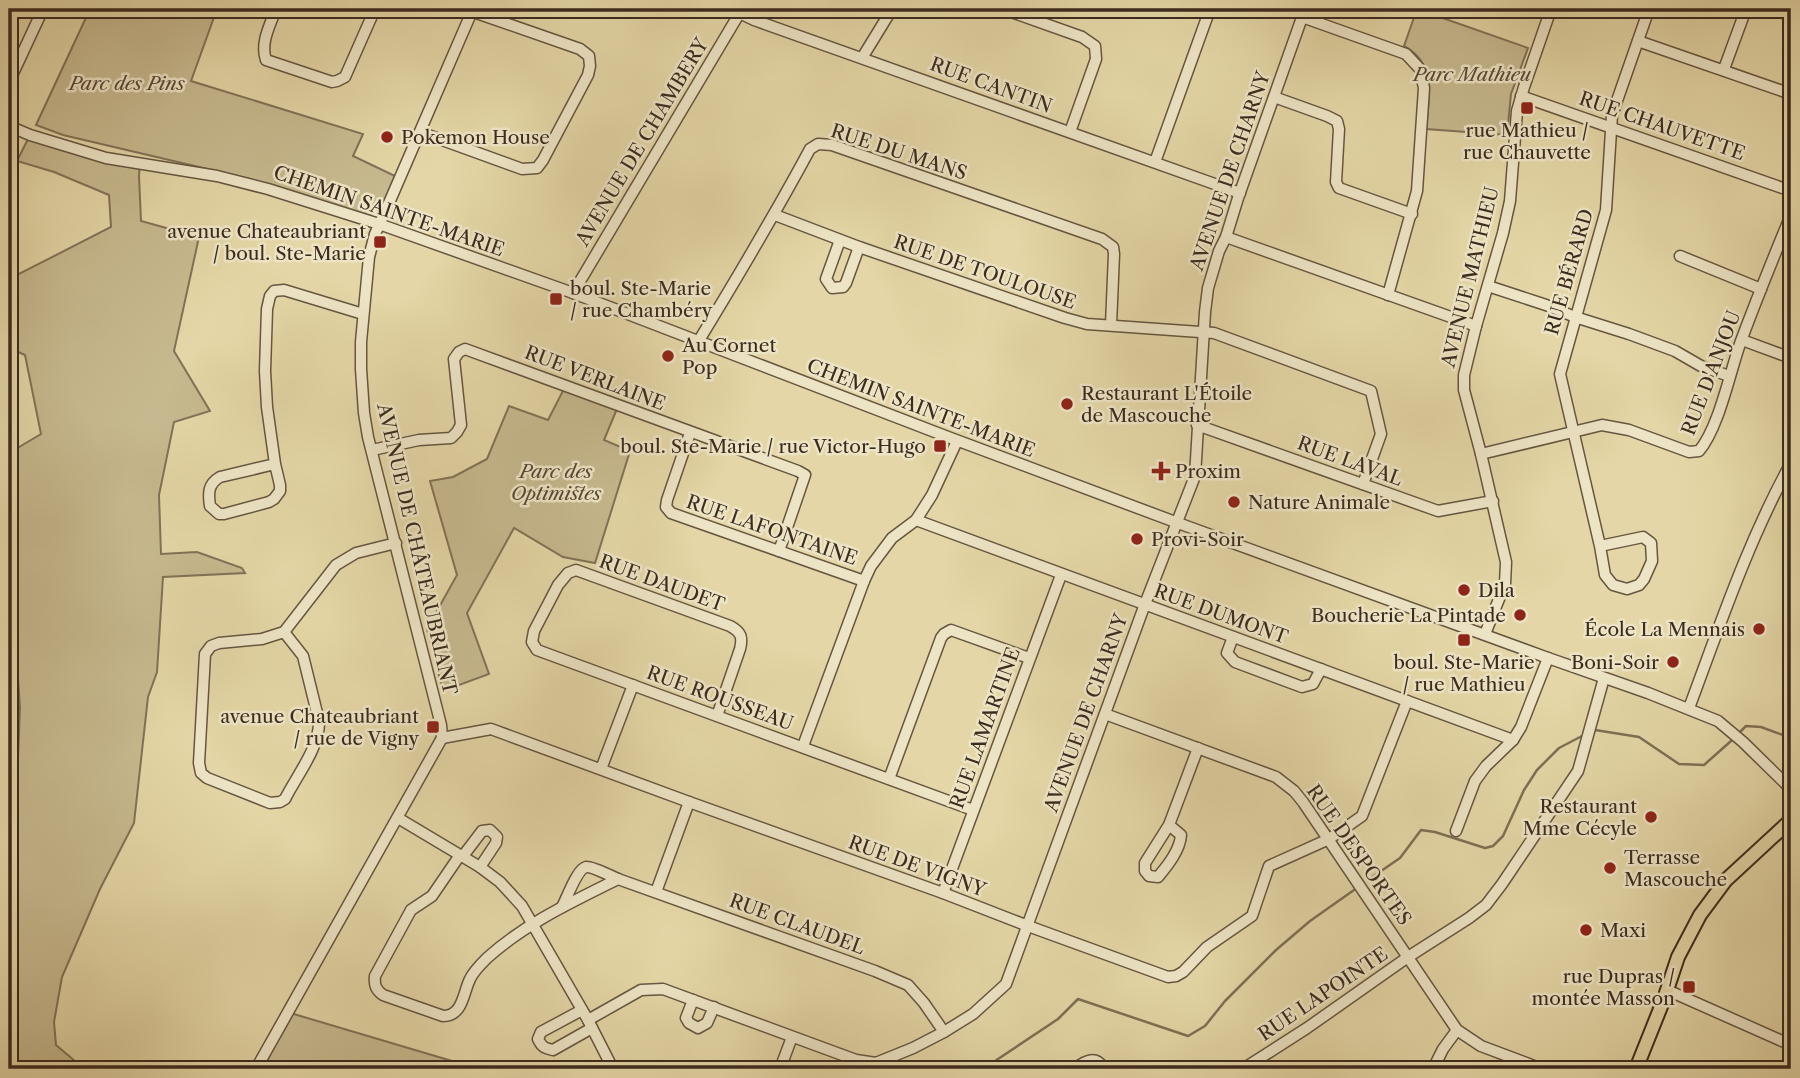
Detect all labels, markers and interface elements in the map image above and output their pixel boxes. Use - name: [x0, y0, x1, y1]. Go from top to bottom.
- street label: AVENUE DE CHAMBERY: [570, 33, 714, 251]
- street label: RUE CANTIN: [927, 52, 1055, 118]
- park label: Parc Mathieu: [1411, 63, 1532, 86]
- street label: AVENUE DE CHARNY: [1185, 68, 1275, 275]
- park label: Parc des Pins: [67, 72, 185, 95]
- street label: RUE CHAUVETTE: [1576, 87, 1748, 165]
- marker: rue Mathieu / rue Chauvette: [1519, 100, 1535, 116]
- street label: RUE DU MANS: [828, 119, 970, 185]
- place label: rue Mathieu / rue Chauvette: [1463, 119, 1591, 164]
- place label: Pokemon House: [401, 126, 550, 149]
- marker: Pokemon House: [379, 129, 395, 145]
- street label: CHEMIN SAINTE-MARIE: [271, 161, 507, 261]
- street label: AVENUE MATHIEU: [1436, 184, 1504, 371]
- street label: RUE BÉRARD: [1540, 206, 1598, 338]
- place label: avenue Chateaubriant / boul. Ste-Marie: [167, 220, 366, 265]
- street label: RUE DE TOULOUSE: [891, 230, 1079, 314]
- marker: avenue Chateaubriant / boul. Ste-Marie: [372, 234, 388, 250]
- place label: boul. Ste-Marie / rue Chambéry: [570, 277, 713, 322]
- marker: boul. Ste-Marie / rue Chambéry: [548, 291, 564, 307]
- street label: RUE D'ANJOU: [1677, 307, 1745, 439]
- place label: Au Cornet Pop: [681, 334, 776, 379]
- street label: RUE VERLAINE: [521, 341, 669, 415]
- marker: Au Cornet Pop: [660, 348, 676, 364]
- street label: CHEMIN SAINTE-MARIE: [804, 354, 1038, 462]
- place label: Restaurant L'Étoile de Mascouche: [1081, 382, 1252, 427]
- marker: Restaurant L'Étoile de Mascouche: [1059, 396, 1075, 412]
- street label: AVENUE DE CHÂTEAUBRIANT: [372, 400, 462, 698]
- street label: RUE LAVAL: [1294, 431, 1406, 491]
- place label: boul. Ste-Marie / rue Victor-Hugo: [620, 435, 926, 458]
- marker: boul. Ste-Marie / rue Victor-Hugo: [932, 438, 948, 454]
- park label: Parc des Optimistes: [511, 460, 602, 505]
- place label: Proxim: [1175, 460, 1241, 483]
- marker: Proxim: [1153, 463, 1169, 479]
- street label: RUE LAFONTAINE: [683, 490, 861, 570]
- place label: Nature Animale: [1248, 491, 1390, 514]
- marker: Nature Animale: [1226, 494, 1242, 510]
- place label: Provi-Soir: [1151, 528, 1244, 551]
- marker: Provi-Soir: [1129, 531, 1145, 547]
- street label: RUE DAUDET: [596, 550, 729, 617]
- street label: RUE DUMONT: [1151, 579, 1292, 649]
- place label: Dila: [1478, 579, 1515, 602]
- marker: Dila: [1456, 582, 1472, 598]
- place label: Boucherie La Pintade: [1311, 604, 1506, 627]
- marker: Boucherie La Pintade: [1512, 607, 1528, 623]
- street label: AVENUE DE CHARNY: [1039, 610, 1133, 816]
- place label: École La Mennais: [1584, 618, 1745, 641]
- marker: École La Mennais: [1751, 621, 1767, 637]
- marker: boul. Ste-Marie / rue Mathieu: [1456, 632, 1472, 648]
- street label: RUE LAMARTINE: [945, 644, 1025, 812]
- place label: boul. Ste-Marie / rue Mathieu: [1393, 651, 1535, 696]
- place label: Boni-Soir: [1571, 651, 1659, 674]
- marker: Boni-Soir: [1665, 654, 1681, 670]
- street label: RUE ROUSSEAU: [644, 661, 797, 735]
- place label: avenue Chateaubriant / rue de Vigny: [220, 705, 419, 750]
- marker: avenue Chateaubriant / rue de Vigny: [425, 719, 441, 735]
- street label: RUE DESPORTES: [1302, 780, 1416, 930]
- place label: Restaurant Mme Cécyle: [1523, 795, 1637, 840]
- marker: Restaurant Mme Cécyle: [1643, 809, 1659, 825]
- street label: RUE DE VIGNY: [845, 831, 989, 902]
- place label: Terrasse Mascouche: [1624, 846, 1727, 891]
- marker: Terrasse Mascouche: [1602, 860, 1618, 876]
- street label: RUE CLAUDEL: [726, 889, 868, 959]
- place label: Maxi: [1600, 919, 1646, 942]
- marker: Maxi: [1578, 922, 1594, 938]
- street label: RUE LAPOINTE: [1254, 942, 1392, 1046]
- place label: rue Dupras / montée Masson: [1532, 965, 1675, 1010]
- marker: rue Dupras / montée Masson: [1681, 979, 1697, 995]

